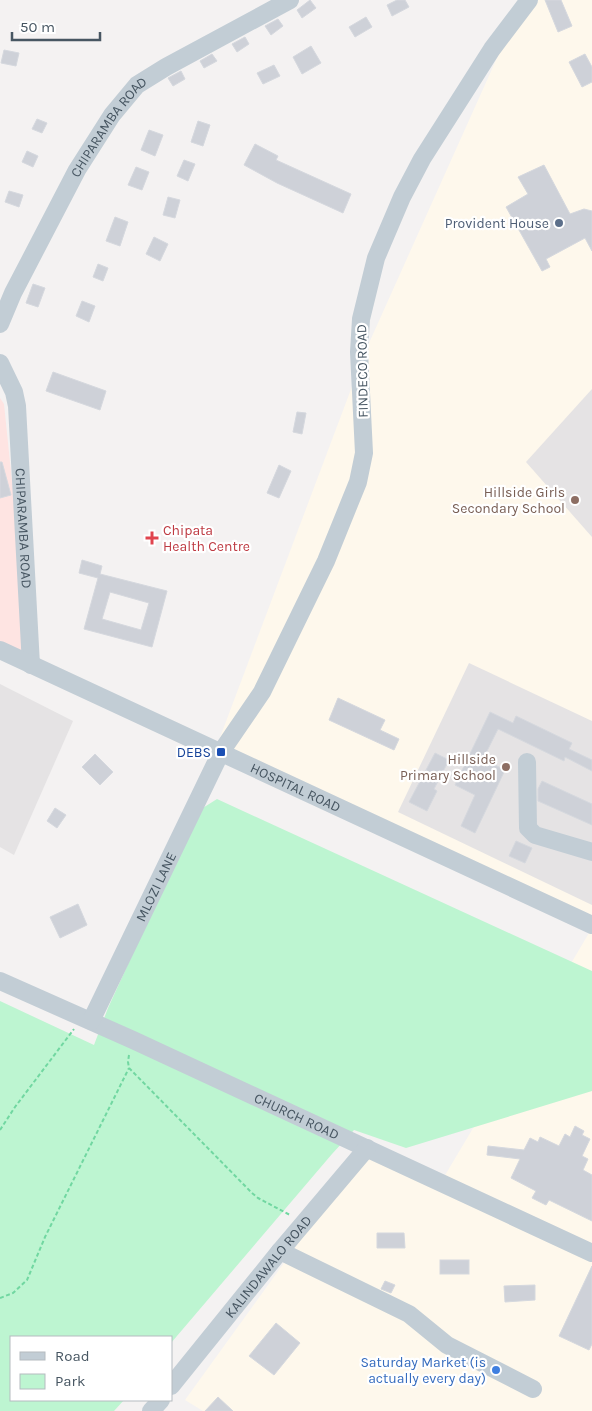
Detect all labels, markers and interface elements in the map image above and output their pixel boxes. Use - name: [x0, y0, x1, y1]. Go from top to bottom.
- scale bar: [12, 10, 100, 42]
- text: 50 m: [20, 18, 55, 36]
- street label: CHIPARAMBA ROAD: [67, 73, 150, 180]
- place label: Provident House: [445, 215, 549, 232]
- marker: Provident House: [553, 217, 565, 229]
- street label: FINDECO ROAD: [353, 324, 372, 418]
- street label: CHIPARAMBA ROAD: [11, 468, 35, 589]
- place label: Hillside Girls Secondary School: [452, 484, 565, 517]
- marker: Hillside Girls Secondary School: [569, 494, 581, 506]
- place label: Chipata Health Centre: [163, 522, 250, 555]
- marker: Chipata Health Centre: [145, 531, 159, 545]
- place label: DEBS: [177, 744, 211, 761]
- marker: DEBS: [215, 746, 227, 758]
- place label: Hillside Primary School: [400, 751, 496, 784]
- street label: HOSPITAL ROAD: [248, 759, 343, 816]
- marker: Hillside Primary School: [500, 761, 512, 773]
- street label: MLOZI LANE: [132, 850, 180, 925]
- street label: CHURCH ROAD: [251, 1089, 342, 1143]
- street label: KALINDAWALO ROAD: [221, 1212, 315, 1321]
- legend: [10, 1336, 172, 1401]
- text: Road: [55, 1347, 90, 1365]
- place label: Saturday Market (is actually every day): [360, 1354, 486, 1387]
- marker: Saturday Market (is actually every day): [490, 1364, 502, 1376]
- text: Park: [55, 1372, 85, 1390]

